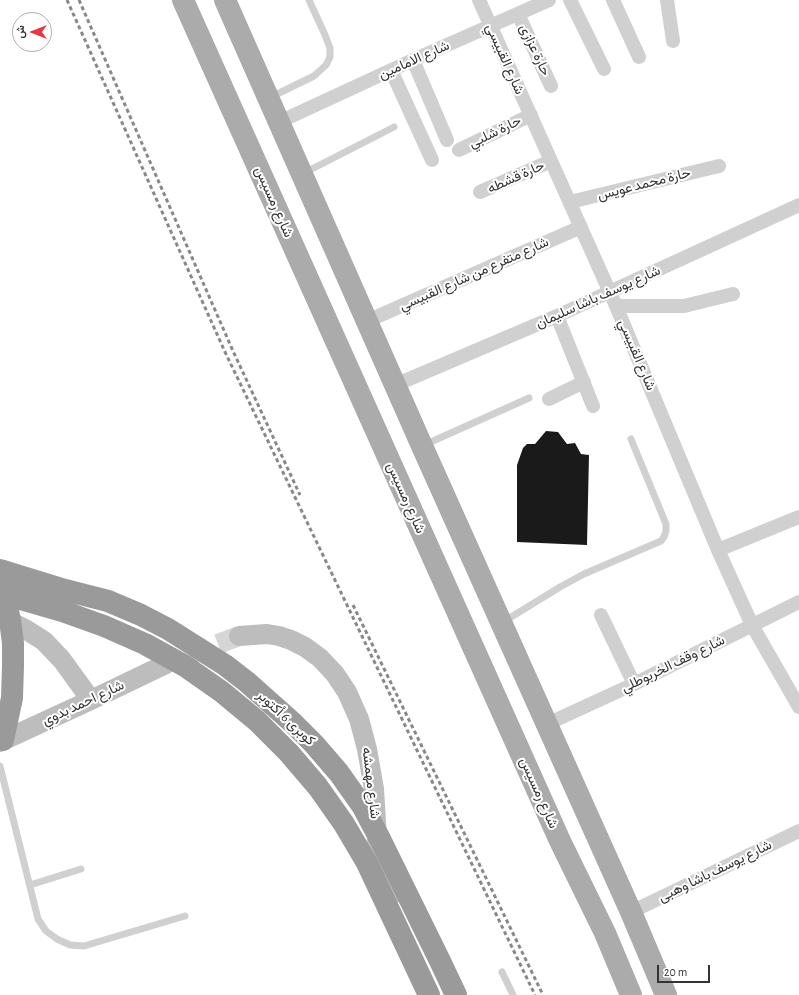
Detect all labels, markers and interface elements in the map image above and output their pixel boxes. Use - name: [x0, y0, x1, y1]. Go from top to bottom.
- north arrow: [12, 12, 52, 52]
- street label: شارع القبيسي: [482, 21, 528, 97]
- street label: حارة عزازى: [516, 21, 554, 79]
- text: ش: [15, 25, 26, 39]
- street label: شارع الامامين: [376, 37, 452, 83]
- street label: حارة شلبي: [466, 112, 524, 152]
- street label: حارة قشطه: [485, 157, 547, 197]
- street label: شارع رمسيس: [251, 164, 297, 240]
- street label: حارة محمد عويس: [596, 164, 692, 204]
- street label: شارع متفرع من شارع القبيسي: [397, 233, 551, 315]
- street label: شارع يوسف باشا سليمان: [533, 262, 663, 332]
- street label: شارع القبيسي: [615, 317, 659, 393]
- street label: شارع رمسيس: [383, 460, 429, 536]
- street label: شارع وقف الخربوطلي: [618, 632, 728, 696]
- street label: شارع احمد بدوي: [39, 677, 127, 729]
- street label: كوبرى 6 أكتوبر: [253, 687, 319, 749]
- street label: شارع مهمشه: [358, 746, 384, 820]
- street label: شارع رمسيس: [516, 755, 562, 831]
- street label: شارع يوسف باشا وهبى: [656, 836, 774, 906]
- scale bar: [659, 957, 712, 983]
- text: 20 m: [664, 966, 687, 978]

